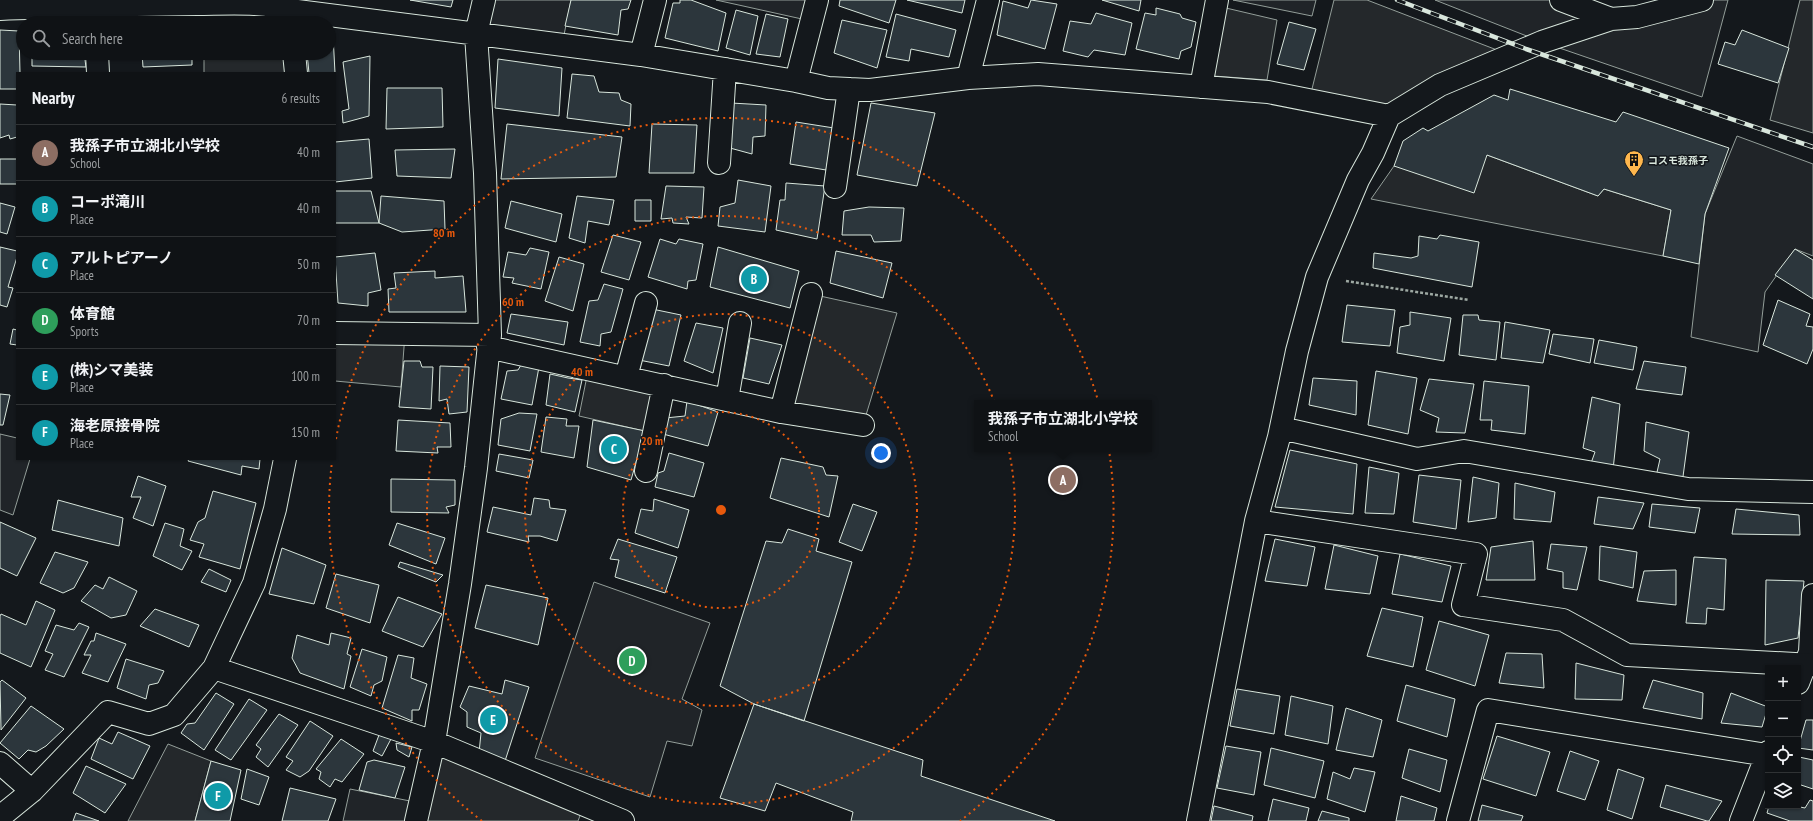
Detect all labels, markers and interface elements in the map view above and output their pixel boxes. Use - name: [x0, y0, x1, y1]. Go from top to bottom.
- search box: [16, 16, 336, 60]
- icon: search: [30, 27, 52, 49]
- text: Search here: [62, 29, 123, 48]
- text: Nearby: [32, 87, 75, 109]
- text: 6 results: [281, 90, 320, 107]
- text: 我孫子市立湖北小学校: [70, 136, 220, 155]
- text: A: [42, 144, 48, 161]
- text: 40 m: [297, 144, 320, 161]
- building icon: コスモ我孫子: [1623, 149, 1645, 177]
- place label: コスモ我孫子: [1648, 154, 1708, 167]
- text: School: [70, 155, 100, 172]
- text: コーポ滝川: [70, 192, 145, 211]
- text: B: [42, 200, 48, 217]
- text: 40 m: [297, 200, 320, 217]
- text: Place: [70, 211, 94, 228]
- text: 80 m: [433, 225, 455, 240]
- text: アルトピアーノ: [70, 248, 173, 267]
- text: C: [42, 256, 48, 273]
- text: 50 m: [297, 256, 320, 273]
- pin: B: [741, 264, 767, 294]
- text: Place: [70, 267, 94, 284]
- text: 60 m: [502, 294, 524, 309]
- text: 体育館: [70, 304, 115, 323]
- text: D: [42, 312, 48, 329]
- text: 70 m: [297, 312, 320, 329]
- text: Sports: [70, 323, 99, 340]
- text: (株)シマ美装: [70, 360, 153, 379]
- text: 40 m: [571, 364, 593, 379]
- text: E: [42, 368, 48, 385]
- text: 100 m: [291, 368, 320, 385]
- text: Place: [70, 379, 94, 396]
- popup: [974, 400, 1152, 452]
- text: 我孫子市立湖北小学校: [988, 409, 1138, 428]
- text: 海老原接骨院: [70, 416, 160, 435]
- text: F: [42, 424, 48, 441]
- text: 150 m: [291, 424, 320, 441]
- text: School: [988, 428, 1018, 445]
- text: 20 m: [641, 433, 663, 448]
- pin: C: [601, 434, 627, 464]
- text: Place: [70, 435, 94, 452]
- your location: [871, 443, 891, 463]
- pin: A: [1050, 465, 1076, 495]
- centre of rings: [714, 503, 728, 517]
- pin: D: [619, 646, 645, 676]
- map controls: [1765, 665, 1801, 809]
- button: +: [1765, 665, 1801, 701]
- button: −: [1765, 701, 1801, 737]
- pin: E: [480, 705, 506, 735]
- button: locate: [1765, 737, 1801, 773]
- button: layers: [1765, 773, 1801, 809]
- pin: F: [205, 781, 231, 811]

